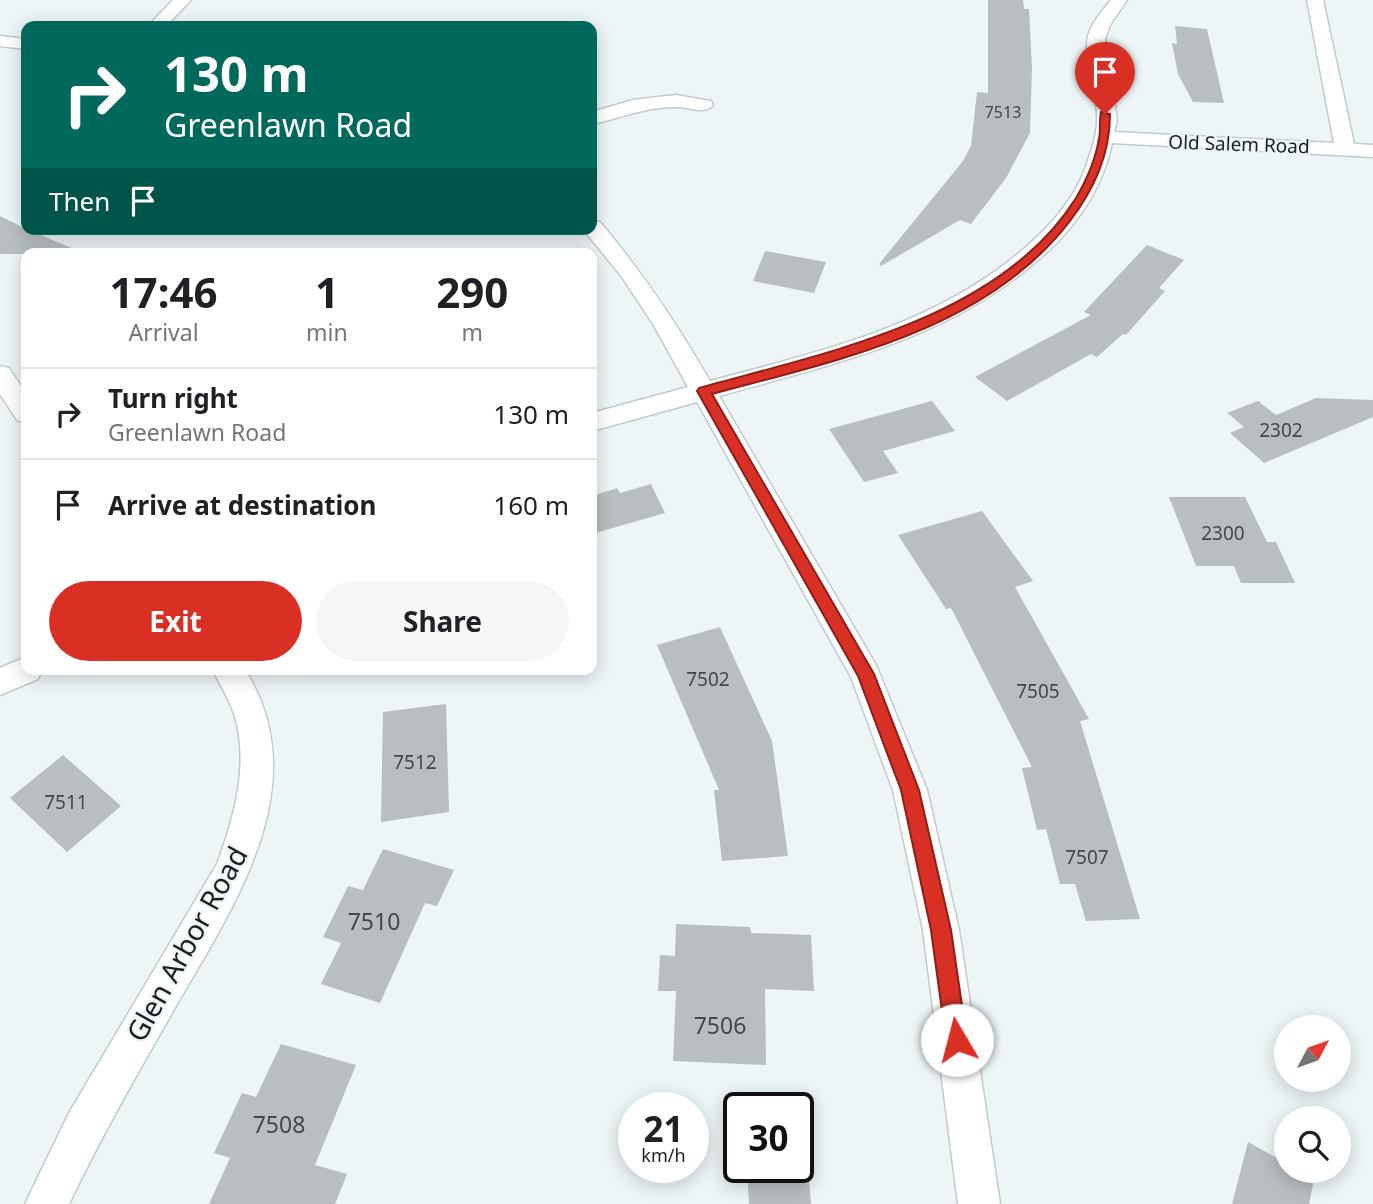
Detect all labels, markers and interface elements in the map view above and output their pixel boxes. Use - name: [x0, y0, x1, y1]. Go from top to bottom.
- text: 130 m: [164, 40, 309, 106]
- pin: [1075, 42, 1135, 114]
- icon: right: [49, 49, 140, 140]
- icon: arrive: [1086, 53, 1124, 91]
- house number: 7513: [985, 101, 1021, 123]
- text: Greenlawn Road: [164, 103, 412, 146]
- street label: Old Salem Road: [1168, 129, 1310, 159]
- icon: arrive: [124, 182, 162, 220]
- text: Then: [49, 183, 110, 219]
- text: 17:46: [110, 263, 217, 320]
- text: 1: [315, 263, 339, 320]
- text: 290: [436, 263, 508, 320]
- text: Arrival: [128, 316, 199, 348]
- text: min: [306, 316, 348, 348]
- text: m: [462, 316, 483, 348]
- text: Turn right: [108, 380, 238, 416]
- icon: right: [49, 395, 87, 433]
- text: 130 m: [493, 396, 569, 432]
- text: Greenlawn Road: [108, 416, 286, 448]
- house number: 2302: [1259, 417, 1303, 443]
- icon: arrive: [49, 486, 87, 524]
- text: Arrive at destination: [108, 487, 377, 523]
- text: 160 m: [493, 487, 569, 523]
- house number: 2300: [1201, 520, 1245, 546]
- button: Exit: [49, 581, 302, 661]
- button: Share: [316, 581, 569, 661]
- house number: 7502: [686, 666, 730, 692]
- house number: 7505: [1016, 678, 1060, 704]
- house number: 7512: [393, 749, 437, 775]
- house number: 7511: [44, 789, 88, 815]
- street label: Glen Arbor Road: [117, 839, 256, 1048]
- house number: 7507: [1065, 844, 1109, 870]
- house number: 7510: [348, 905, 400, 937]
- position arrow: [920, 1003, 994, 1077]
- house number: 7506: [694, 1009, 746, 1041]
- north arrow: [1274, 1015, 1351, 1092]
- map controls: [1274, 1015, 1351, 1183]
- speed limit sign: 30: [723, 1092, 814, 1183]
- text: 21: [643, 1105, 684, 1152]
- button: search: [1274, 1106, 1351, 1183]
- house number: 7508: [253, 1108, 305, 1140]
- text: km/h: [641, 1143, 686, 1167]

